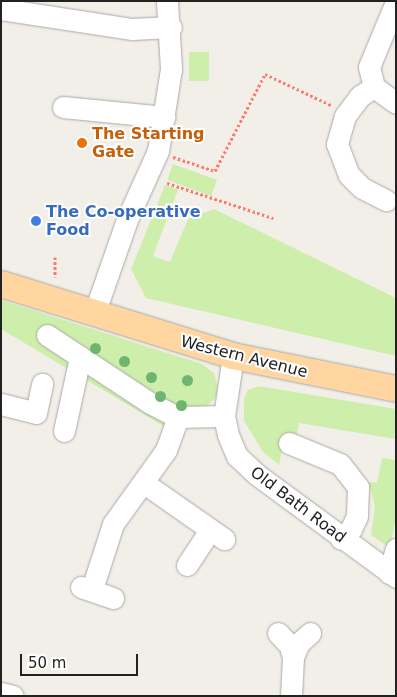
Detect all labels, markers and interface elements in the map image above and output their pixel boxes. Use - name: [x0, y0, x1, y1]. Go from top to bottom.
- place label: The Starting Gate: [92, 124, 205, 162]
- marker: The Starting Gate: [76, 137, 88, 149]
- place label: The Co-operative Food: [46, 202, 200, 240]
- marker: The Co-operative Food: [30, 215, 42, 227]
- street label: Western Avenue: [179, 332, 309, 382]
- street label: Old Bath Road: [246, 463, 350, 547]
- scale bar: [22, 644, 140, 676]
- text: 50 m: [28, 654, 66, 672]

